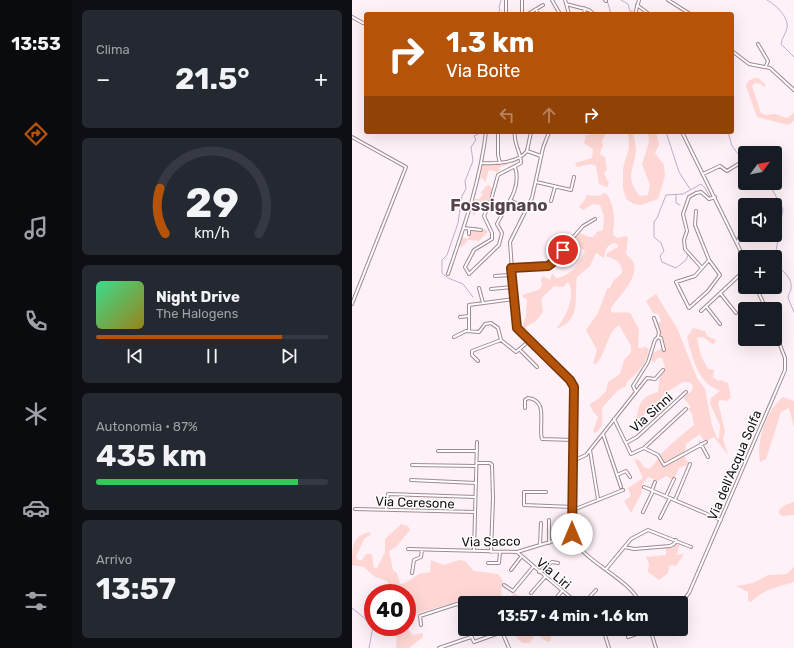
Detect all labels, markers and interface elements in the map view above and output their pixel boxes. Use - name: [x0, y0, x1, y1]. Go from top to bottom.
- text: 1.3 km: [446, 26, 534, 59]
- icon: right: [380, 28, 432, 80]
- text: 13:53: [11, 33, 61, 55]
- text: Clima: [96, 42, 130, 57]
- text: Via Boite: [446, 60, 520, 82]
- text: 21.5°: [175, 61, 250, 97]
- text: −: [96, 66, 110, 93]
- text: +: [314, 66, 328, 93]
- icon: left: [496, 104, 518, 126]
- icon: ahead: [538, 104, 560, 126]
- icon: right: [580, 104, 602, 126]
- icon: directions: [22, 120, 50, 148]
- north arrow: [738, 146, 782, 190]
- map controls: [738, 146, 782, 346]
- text: 29: [185, 178, 239, 227]
- district label: Fossignano: [450, 195, 548, 215]
- button: sound: [738, 198, 782, 242]
- icon: music: [22, 214, 50, 242]
- text: km/h: [194, 225, 230, 242]
- pin: [546, 233, 580, 267]
- icon: arrive: [552, 239, 574, 261]
- button: +: [738, 250, 782, 294]
- text: Night Drive: [156, 288, 240, 306]
- button: −: [738, 302, 782, 346]
- text: The Halogens: [156, 306, 238, 321]
- icon: phone: [22, 307, 50, 335]
- icon: previous: [124, 345, 146, 367]
- icon: pause: [201, 345, 223, 367]
- icon: next: [278, 345, 300, 367]
- street label: Via Sinni: [627, 389, 676, 435]
- icon: climate: [22, 400, 50, 428]
- street label: Via dell'Acqua Solfa: [705, 408, 764, 522]
- text: Autonomia · 87%: [96, 419, 198, 434]
- text: 435 km: [96, 438, 207, 474]
- icon: car: [22, 494, 50, 522]
- street label: Via Ceresone: [375, 494, 455, 511]
- position arrow: [551, 513, 593, 555]
- street label: Via Sacco: [461, 533, 521, 550]
- text: Arrivo: [96, 552, 132, 567]
- street label: Via Liri: [533, 555, 574, 592]
- text: 13:57: [96, 571, 176, 607]
- speed limit sign: 40: [364, 584, 416, 636]
- icon: filters: [22, 587, 50, 615]
- text: 13:57 · 4 min · 1.6 km: [498, 607, 648, 625]

